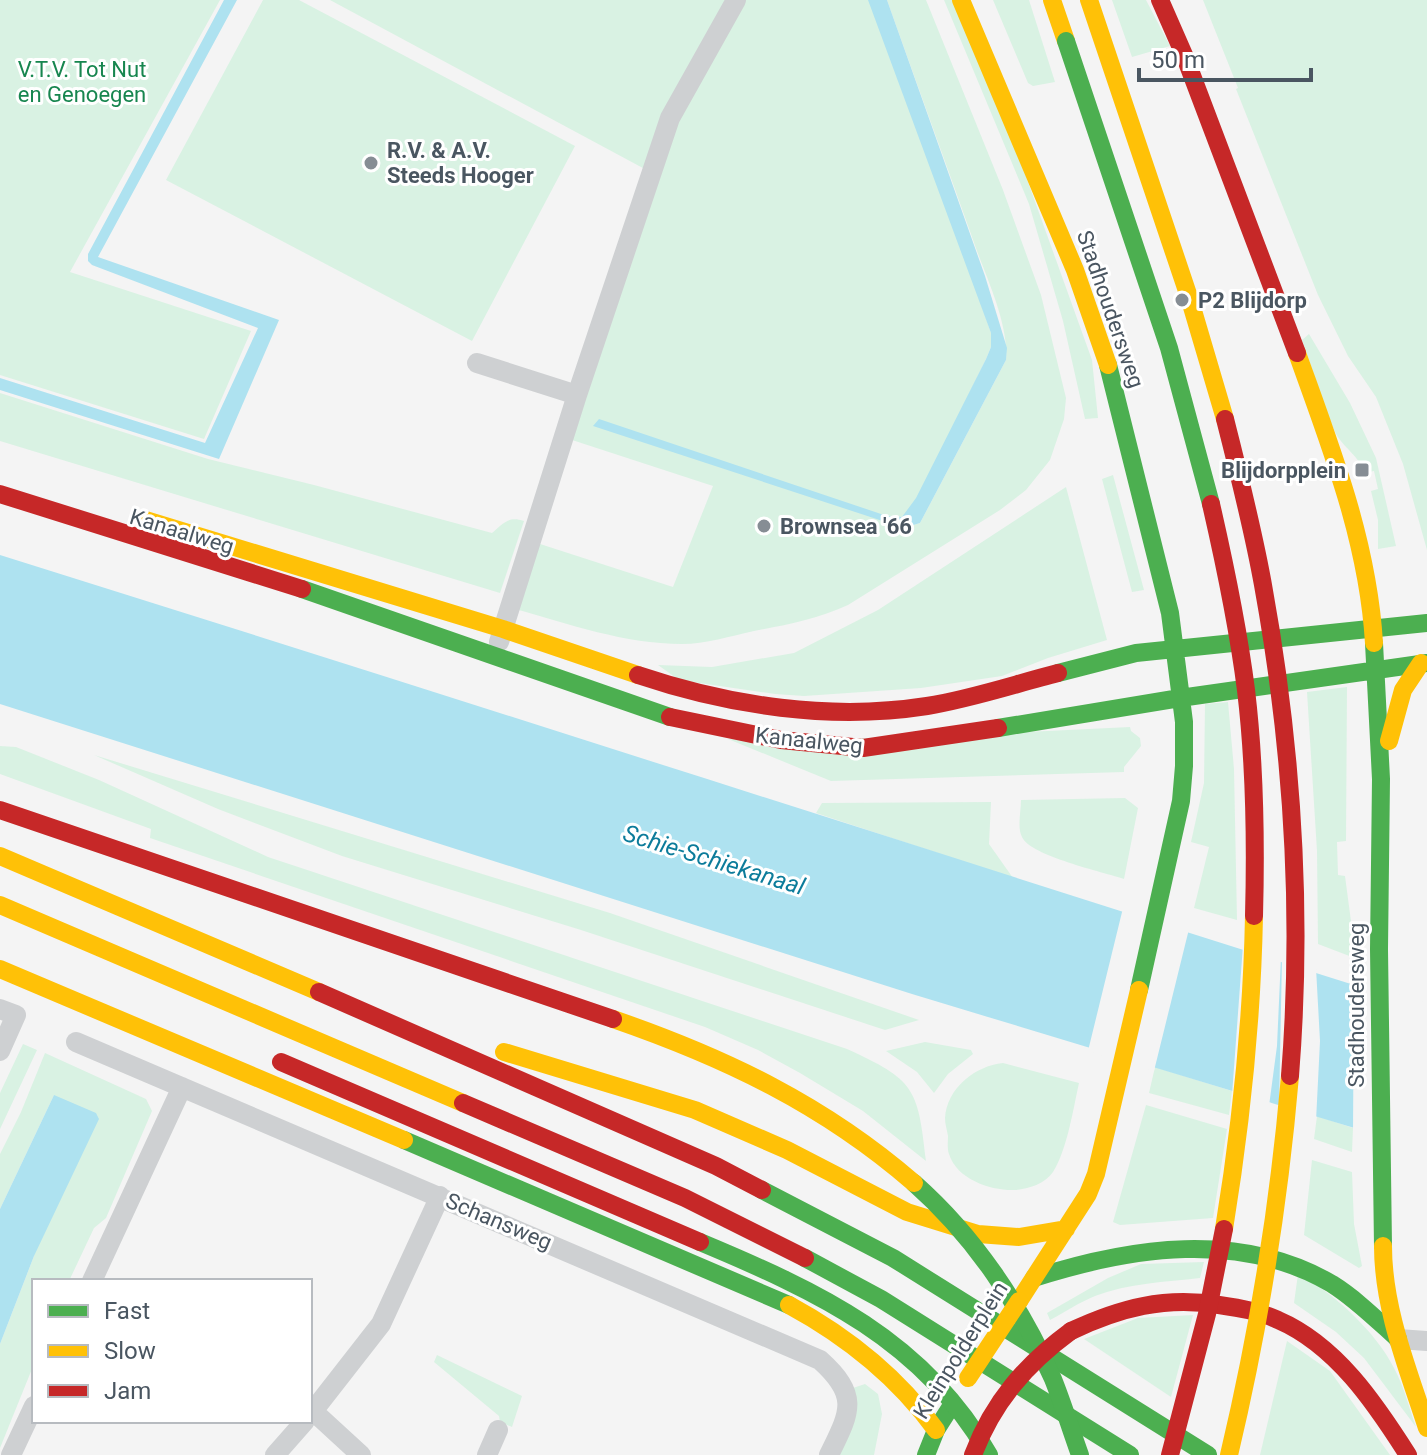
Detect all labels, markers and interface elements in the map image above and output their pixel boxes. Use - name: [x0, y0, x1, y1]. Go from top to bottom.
- scale bar: [1139, 32, 1311, 82]
- text: 50 m: [1151, 46, 1205, 74]
- park label: V.T.V. Tot Nut en Genoegen: [18, 57, 146, 107]
- place label: R.V. & A.V. Steeds Hooger: [387, 138, 534, 188]
- marker: R.V. & A.V. Steeds Hooger: [362, 154, 380, 172]
- street label: Stadhoudersweg: [1072, 227, 1149, 391]
- place label: P2 Blijdorp: [1198, 288, 1307, 313]
- marker: P2 Blijdorp: [1173, 291, 1191, 309]
- place label: Blijdorpplein: [1221, 458, 1346, 483]
- marker: Blijdorpplein: [1353, 461, 1371, 479]
- street label: Kanaalweg: [127, 504, 237, 559]
- place label: Brownsea '66: [780, 514, 912, 539]
- marker: Brownsea '66: [755, 517, 773, 535]
- street label: Kanaalweg: [754, 722, 864, 759]
- water label: Schie-Schiekanaal: [620, 819, 809, 901]
- street label: Stadhoudersweg: [1344, 923, 1369, 1087]
- street label: Schansweg: [442, 1188, 556, 1255]
- street label: Kleinpolderplein: [908, 1277, 1013, 1423]
- legend: [32, 1279, 312, 1423]
- text: Fast: [104, 1297, 150, 1325]
- text: Slow: [104, 1337, 156, 1365]
- text: Jam: [104, 1377, 151, 1405]

